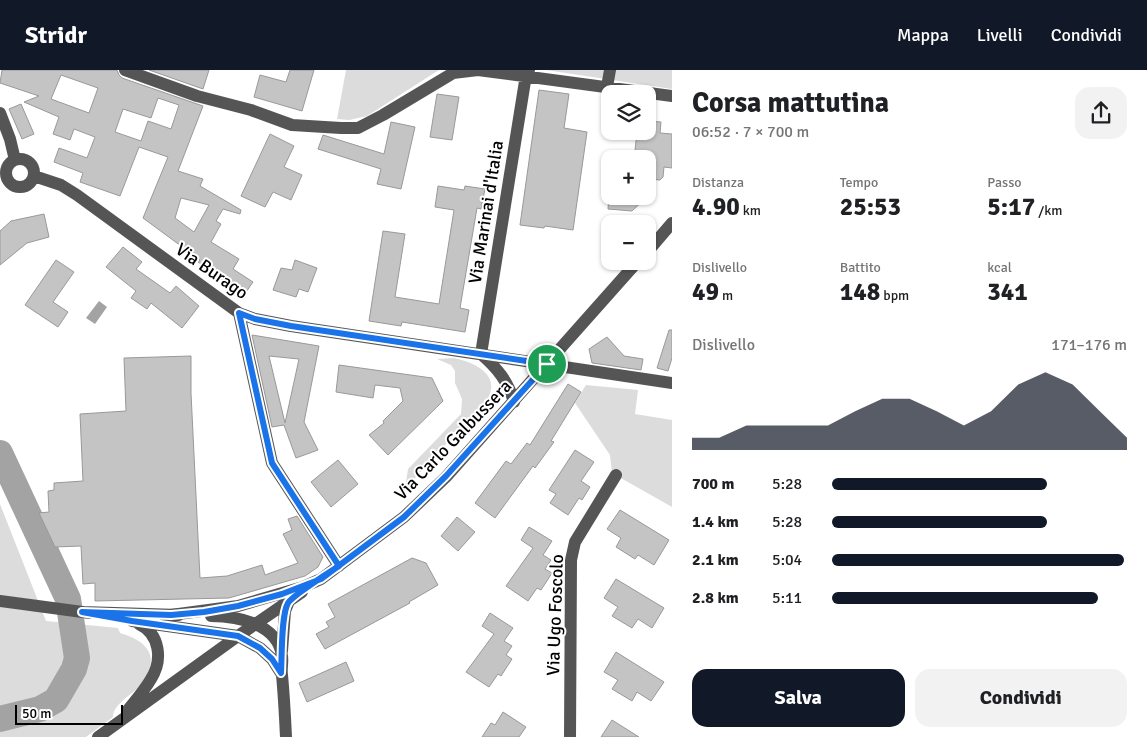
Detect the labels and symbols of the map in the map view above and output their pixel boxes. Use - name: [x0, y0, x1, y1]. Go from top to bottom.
- street label: Via Marinai d'Italia: [464, 139, 508, 285]
- street label: Via Burago: [172, 238, 252, 304]
- pin: [526, 343, 568, 385]
- street label: Via Carlo Galbussera: [390, 375, 516, 505]
- street label: Via Ugo Foscolo: [542, 554, 568, 676]
- scale bar: [15, 702, 122, 725]

